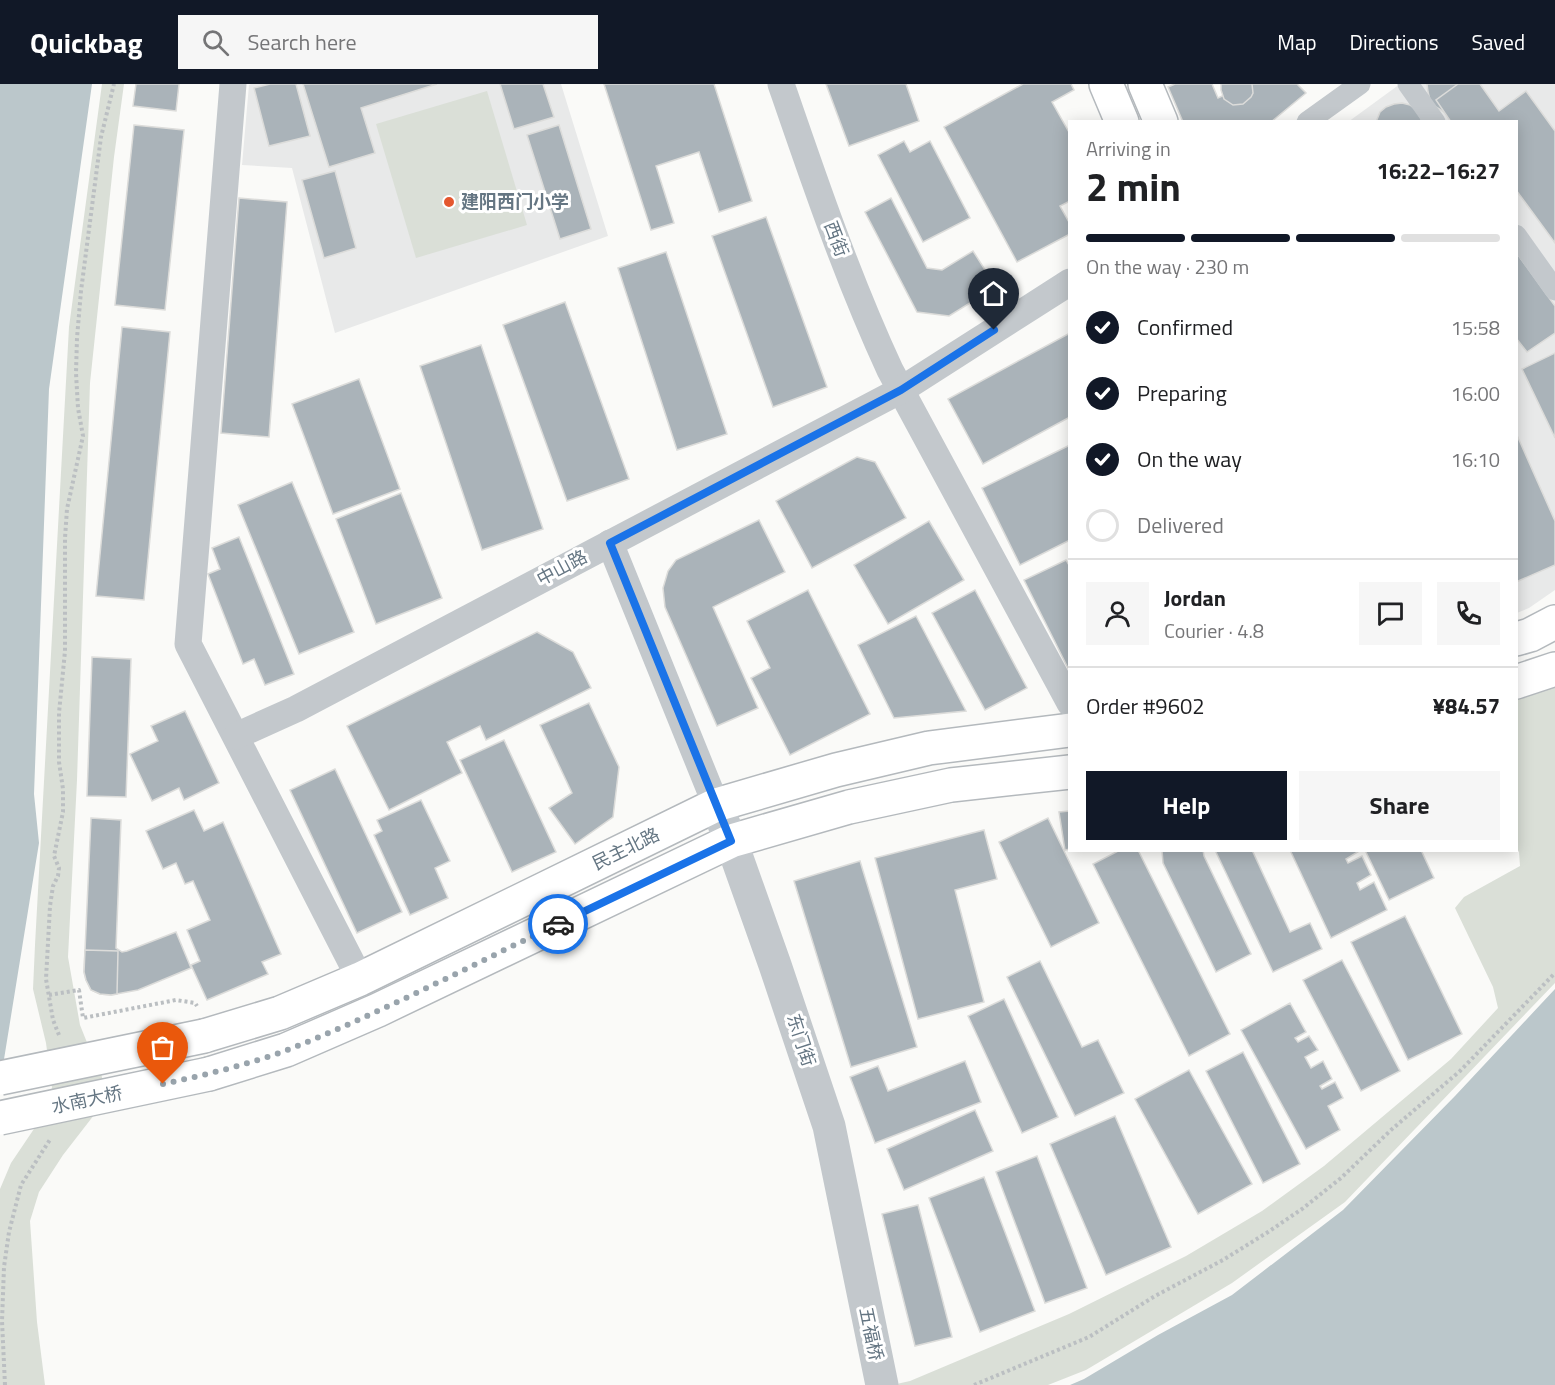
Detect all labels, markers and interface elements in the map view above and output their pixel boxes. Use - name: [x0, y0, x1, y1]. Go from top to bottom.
- search box: [178, 15, 598, 69]
- text: Quickbag: [30, 21, 142, 64]
- text: Search here: [247, 25, 357, 59]
- icon: search: [199, 26, 232, 59]
- text: Map: [1277, 26, 1317, 58]
- text: Directions: [1350, 26, 1439, 58]
- text: Saved: [1472, 26, 1525, 58]
- text: Arriving in: [1086, 133, 1171, 164]
- text: 16:22–16:27: [1377, 154, 1500, 188]
- text: 2 min: [1086, 157, 1181, 216]
- place label: 建阳西门小学: [461, 188, 569, 215]
- marker: 建阳西门小学: [442, 195, 456, 209]
- street label: 西街: [817, 217, 856, 260]
- text: On the way · 230 m: [1086, 251, 1249, 282]
- pin: [968, 268, 1019, 330]
- icon: home: [977, 277, 1010, 310]
- text: Confirmed: [1137, 310, 1233, 344]
- icon: check: [1086, 311, 1119, 344]
- text: 15:58: [1451, 312, 1500, 343]
- text: Preparing: [1137, 376, 1227, 410]
- icon: check: [1086, 377, 1119, 410]
- text: 16:00: [1451, 378, 1500, 409]
- text: On the way: [1137, 442, 1242, 476]
- icon: check: [1086, 443, 1119, 476]
- text: 16:10: [1451, 444, 1500, 475]
- text: Delivered: [1137, 508, 1224, 542]
- street label: 中山路: [532, 543, 592, 592]
- text: Jordan: [1164, 581, 1226, 615]
- button: person: [1086, 582, 1149, 645]
- button: chat: [1359, 582, 1422, 645]
- button: phone: [1437, 582, 1500, 645]
- text: Courier · 4.8: [1164, 615, 1264, 646]
- text: Order #9602: [1086, 689, 1205, 723]
- text: ¥84.57: [1433, 689, 1500, 723]
- button: Help: [1086, 771, 1287, 840]
- button: Share: [1299, 771, 1500, 840]
- street label: 民主北路: [588, 821, 664, 876]
- courier: [528, 894, 588, 954]
- icon: car: [542, 908, 575, 941]
- street label: 东门街: [780, 1010, 823, 1070]
- pin: [137, 1022, 188, 1084]
- icon: bag: [146, 1031, 179, 1064]
- street label: 水南大桥: [49, 1079, 125, 1120]
- street label: 五福桥: [853, 1305, 890, 1363]

